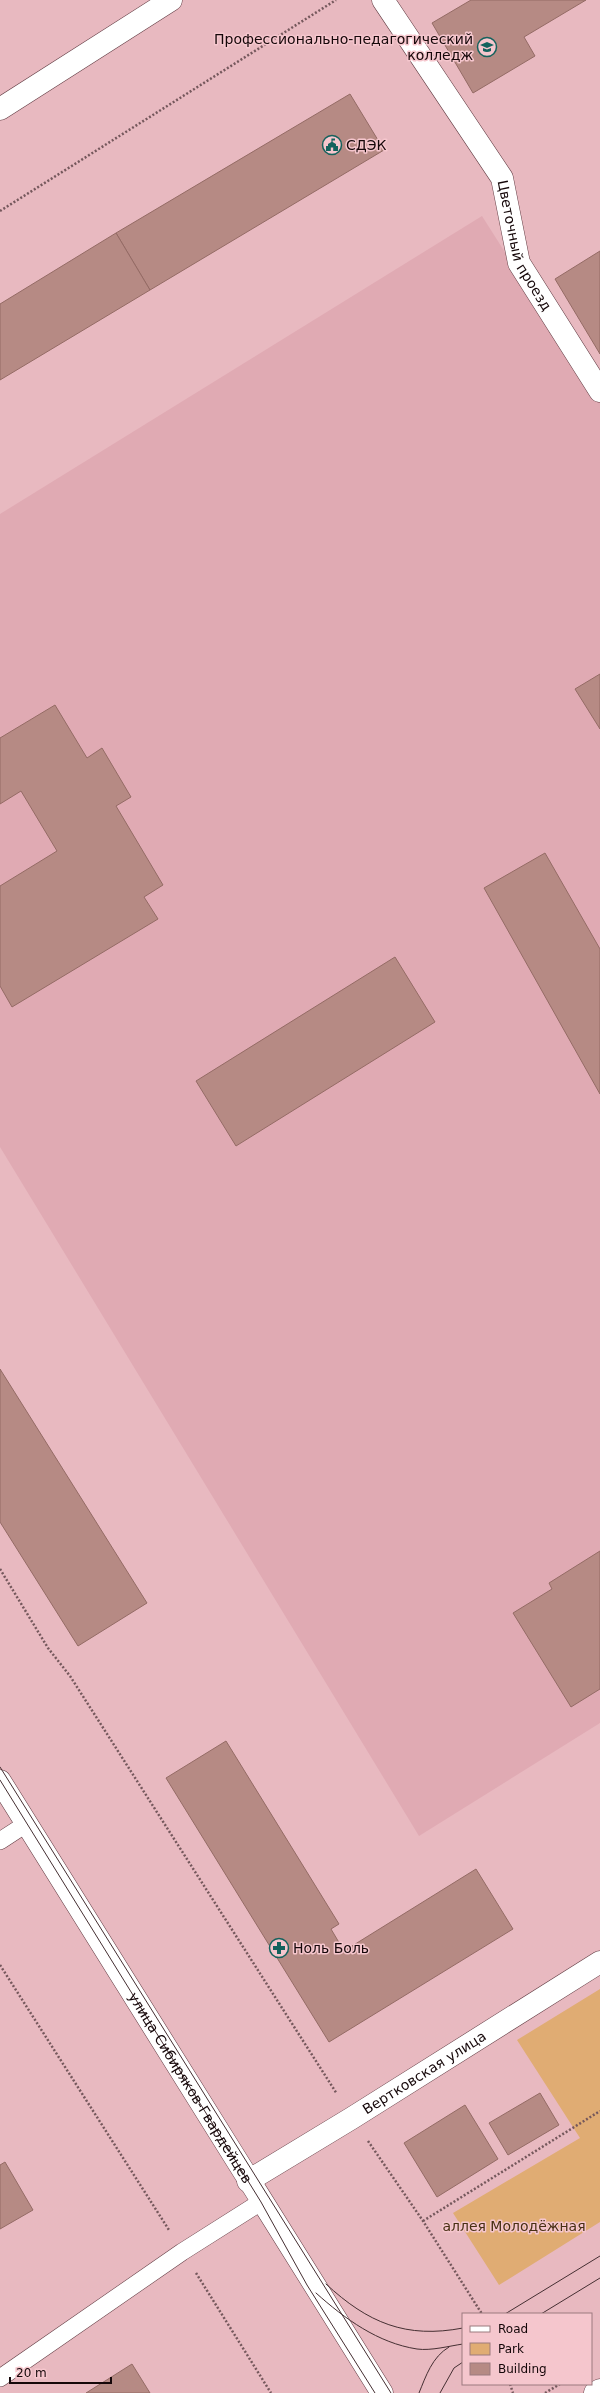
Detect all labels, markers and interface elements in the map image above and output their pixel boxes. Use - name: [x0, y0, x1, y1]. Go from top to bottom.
- place label: Профессионально-педагогический колледж: [214, 31, 473, 63]
- school or university icon: Профессионально-педагогический колледж: [476, 36, 498, 58]
- public building icon: СДЭК: [321, 134, 343, 156]
- place label: СДЭК: [346, 137, 386, 153]
- street label: Цветочный проезд: [495, 179, 555, 313]
- pharmacy icon: Ноль Боль: [268, 1937, 290, 1959]
- place label: Ноль Боль: [293, 1940, 369, 1956]
- street label: улица Сибиряков-Гвардейцев: [125, 1990, 255, 2186]
- street label: Вертковская улица: [360, 2028, 489, 2117]
- park label: аллея Молодёжная: [442, 2218, 586, 2234]
- legend: [462, 2313, 592, 2385]
- text: Road: [498, 2322, 528, 2336]
- text: Park: [498, 2342, 524, 2356]
- scale bar: [10, 2359, 111, 2385]
- text: Building: [498, 2362, 547, 2376]
- text: 20 m: [16, 2366, 47, 2380]

